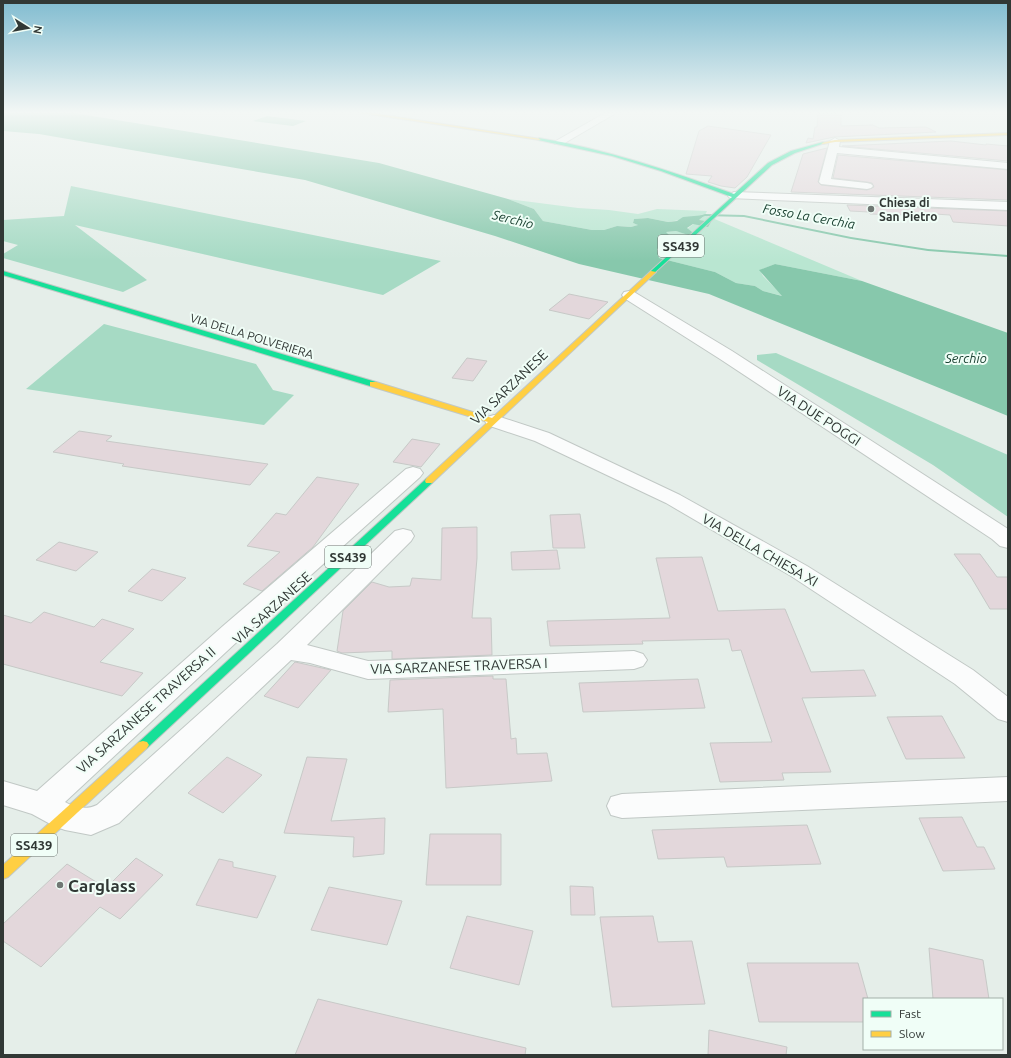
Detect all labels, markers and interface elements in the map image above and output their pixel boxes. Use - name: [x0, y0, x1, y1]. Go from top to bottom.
- north arrow: [8, 8, 48, 48]
- text: N: [31, 25, 44, 35]
- place label: Chiesa di San Pietro: [879, 196, 937, 223]
- water label: Fosso La Cerchia: [762, 201, 856, 231]
- marker: Chiesa di San Pietro: [866, 204, 876, 214]
- water label: Serchio: [490, 207, 535, 231]
- road number: SS439: [658, 235, 704, 257]
- street label: VIA DELLA POLVERIERA: [189, 311, 315, 361]
- street label: VIA SARZANESE: [467, 346, 551, 428]
- water label: Serchio: [944, 351, 987, 365]
- street label: VIA DUE POGGI: [774, 383, 864, 449]
- street label: VIA DELLA CHIESA XI: [699, 510, 821, 590]
- road number: SS439: [325, 546, 371, 568]
- street label: VIA SARZANESE: [229, 568, 315, 648]
- street label: VIA SARZANESE TRAVERSA II: [73, 643, 219, 777]
- street label: VIA SARZANESE TRAVERSA I: [370, 655, 548, 677]
- road number: SS439: [11, 834, 57, 856]
- place label: Carglass: [68, 876, 136, 895]
- marker: Carglass: [55, 880, 65, 890]
- legend: [863, 998, 1003, 1050]
- text: Fast: [899, 1007, 921, 1020]
- text: Slow: [899, 1027, 925, 1040]

